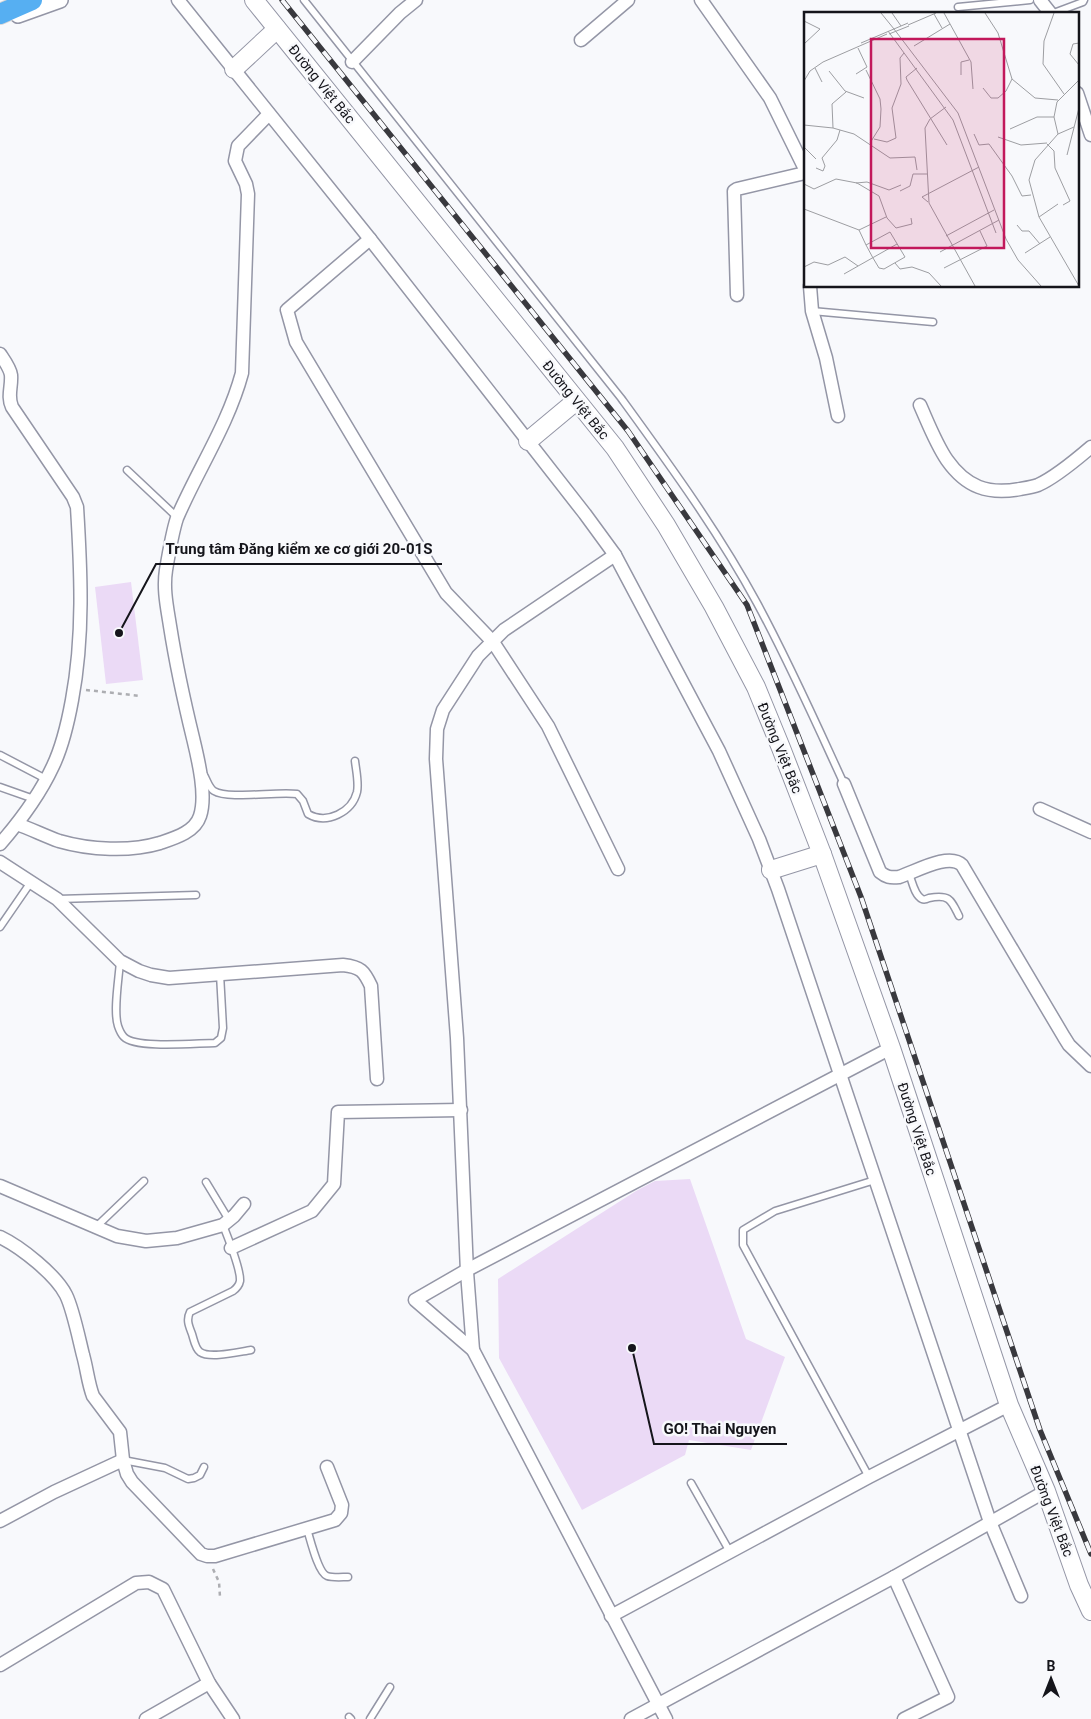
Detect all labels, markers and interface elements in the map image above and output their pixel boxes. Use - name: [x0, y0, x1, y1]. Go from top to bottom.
- inset map: [804, 12, 1078, 288]
- street label: Đường Việt Bắc: [285, 41, 359, 127]
- street label: Đường Việt Bắc: [539, 357, 613, 443]
- callout: Trung tâm Đăng kiểm xe cơ giới 20-01S: [156, 534, 442, 564]
- text: Trung tâm Đăng kiểm xe cơ giới 20-01S: [166, 540, 432, 558]
- street label: Đường Việt Bắc: [754, 700, 806, 796]
- street label: Đường Việt Bắc: [894, 1081, 940, 1177]
- callout: GO! Thai Nguyen: [654, 1414, 787, 1444]
- text: GO! Thai Nguyen: [664, 1420, 776, 1438]
- street label: Đường Việt Bắc: [1027, 1463, 1077, 1559]
- north arrow: [1026, 1654, 1076, 1704]
- text: B: [1047, 1658, 1056, 1674]

